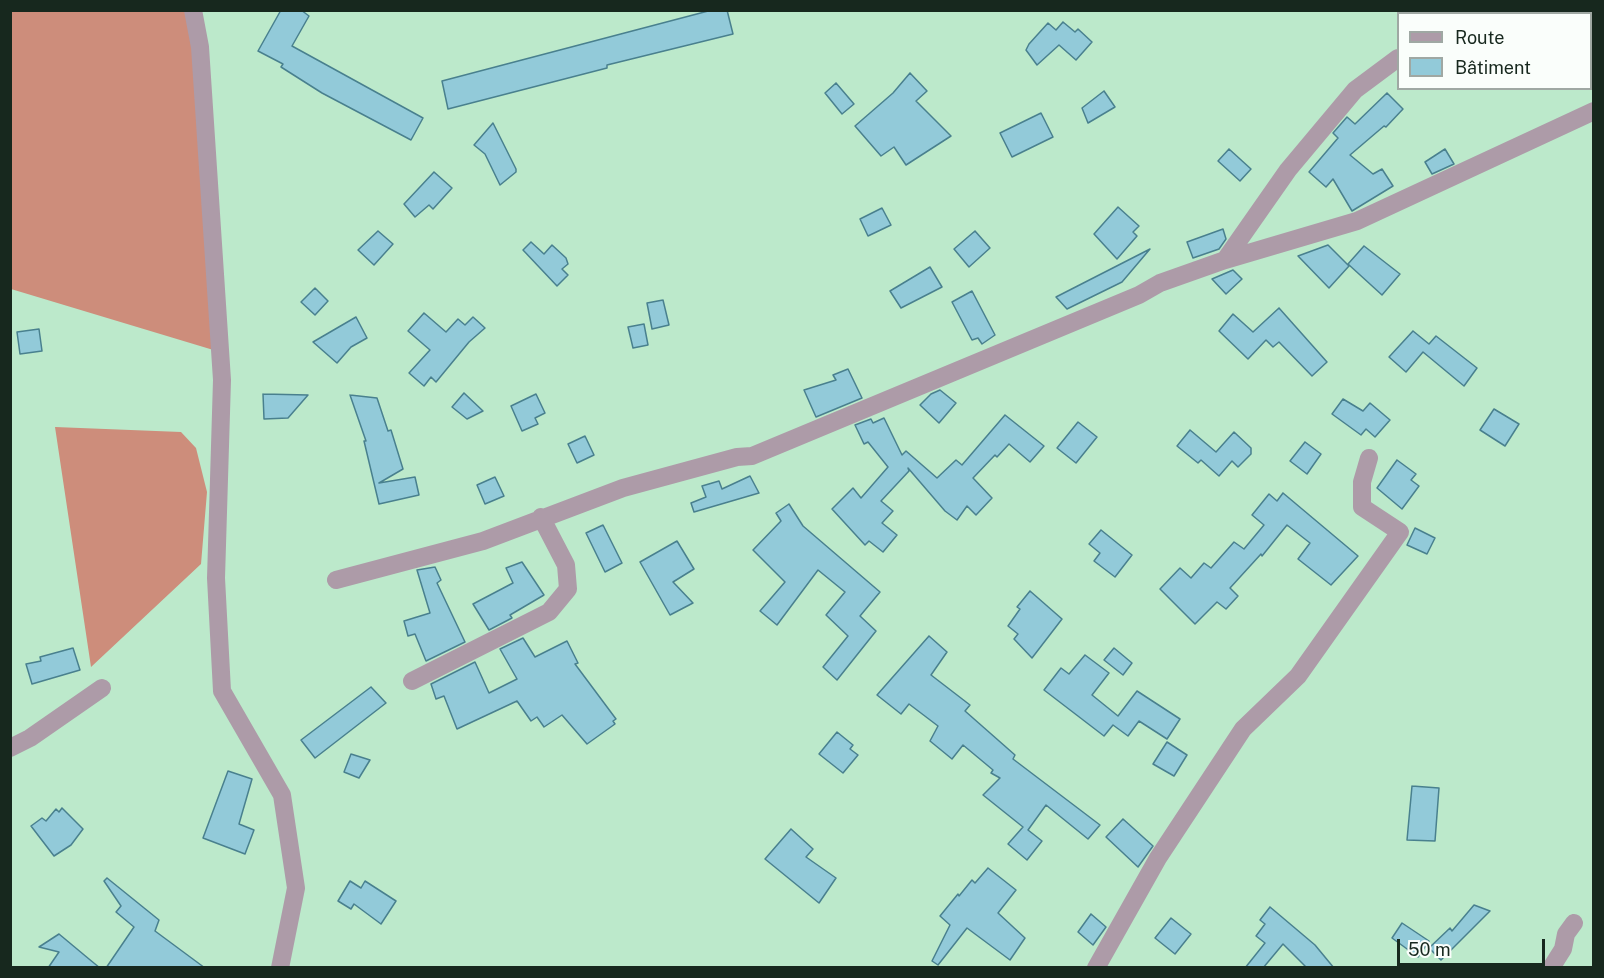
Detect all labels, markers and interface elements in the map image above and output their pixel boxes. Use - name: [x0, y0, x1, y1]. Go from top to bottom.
- legend: [1397, 12, 1592, 90]
- text: Route: [1455, 27, 1504, 48]
- text: Bâtiment: [1455, 57, 1531, 78]
- scale bar: [1400, 927, 1548, 965]
- text: 50 m: [1408, 939, 1451, 960]

